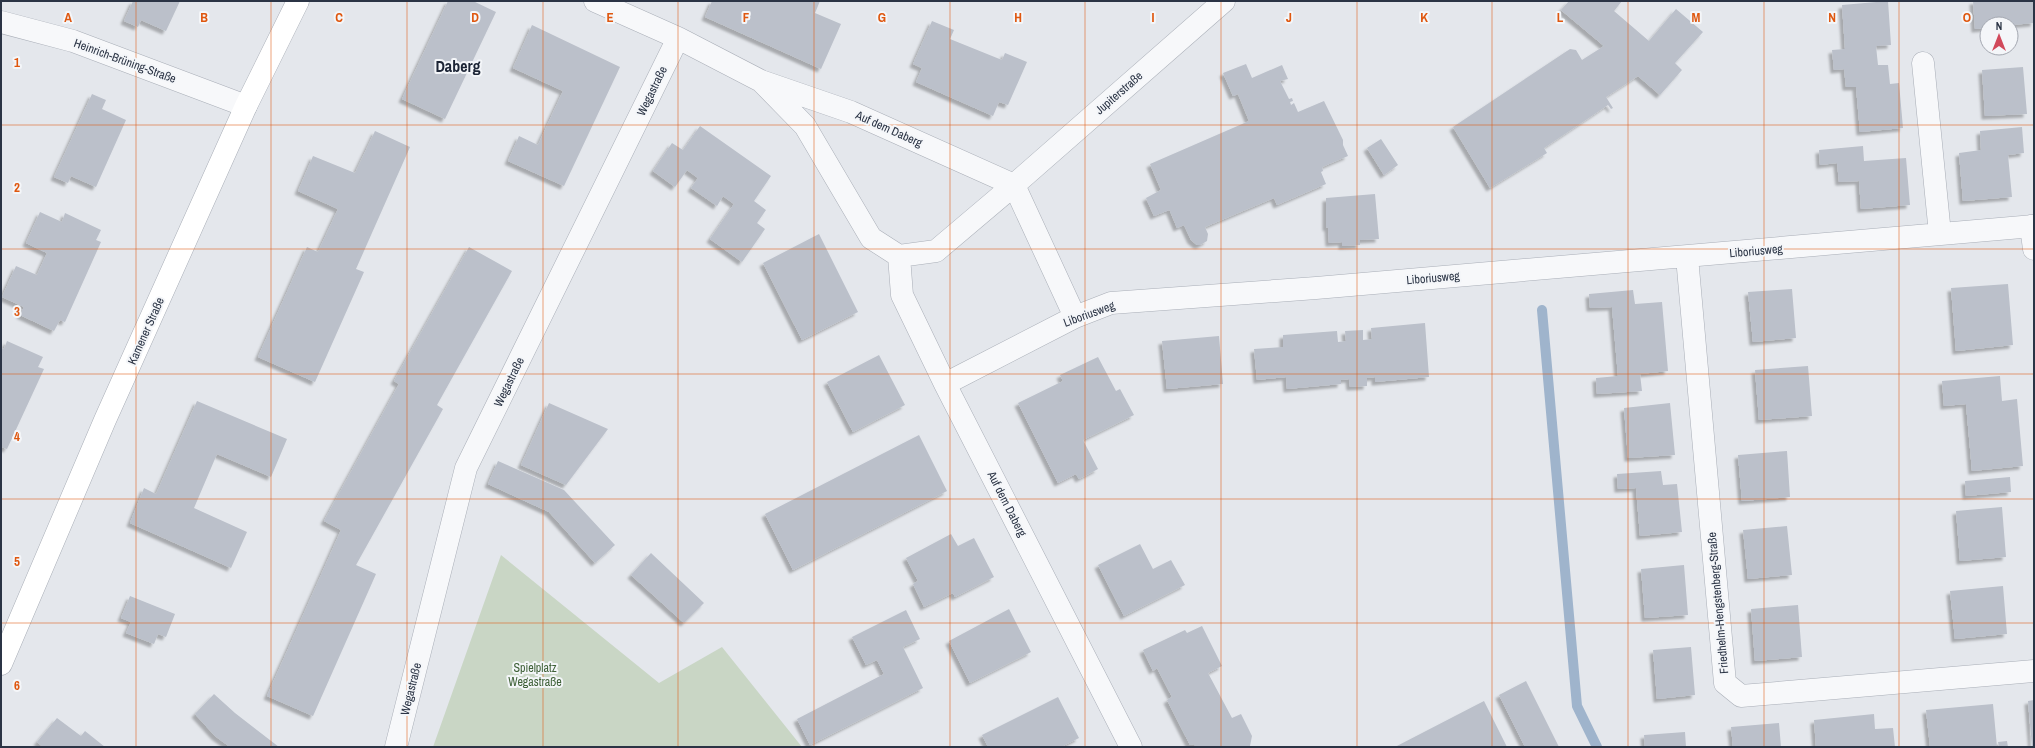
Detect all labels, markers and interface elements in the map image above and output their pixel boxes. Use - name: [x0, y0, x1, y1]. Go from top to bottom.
- text: A: [64, 9, 72, 26]
- text: B: [200, 9, 208, 26]
- text: C: [335, 9, 343, 26]
- text: D: [471, 9, 479, 26]
- text: E: [606, 9, 614, 26]
- text: F: [743, 9, 750, 26]
- text: G: [878, 9, 886, 26]
- text: H: [1014, 9, 1022, 26]
- text: I: [1152, 9, 1155, 26]
- text: J: [1286, 9, 1292, 26]
- text: K: [1420, 9, 1428, 26]
- text: L: [1557, 9, 1564, 26]
- text: M: [1692, 9, 1701, 26]
- text: N: [1828, 9, 1836, 26]
- text: O: [1963, 9, 1971, 26]
- north arrow: [1979, 16, 2019, 56]
- text: N: [1996, 19, 2002, 33]
- street label: Heinrich-Brüning-Straße: [72, 35, 178, 87]
- text: 1: [14, 54, 20, 71]
- district label: Daberg: [435, 55, 481, 77]
- street label: Wegastraße: [633, 63, 671, 119]
- street label: Jupiterstraße: [1092, 68, 1146, 118]
- street label: Auf dem Daberg: [852, 107, 925, 151]
- text: 2: [14, 179, 20, 196]
- street label: Liboriusweg: [1729, 241, 1784, 261]
- street label: Liboriusweg: [1406, 268, 1461, 288]
- street label: Kamener Straße: [124, 295, 168, 367]
- street label: Liboriusweg: [1061, 297, 1117, 331]
- text: 3: [14, 303, 20, 320]
- street label: Wegastraße: [490, 354, 528, 410]
- text: 4: [14, 428, 20, 445]
- street label: Auf dem Daberg: [983, 468, 1031, 540]
- street label: Friedhelm-Hengstenberg-Straße: [1704, 531, 1732, 675]
- text: 5: [14, 553, 20, 570]
- park label: Spielplatz Wegastraße: [508, 660, 562, 690]
- street label: Wegastraße: [397, 661, 425, 717]
- text: 6: [14, 677, 20, 694]

